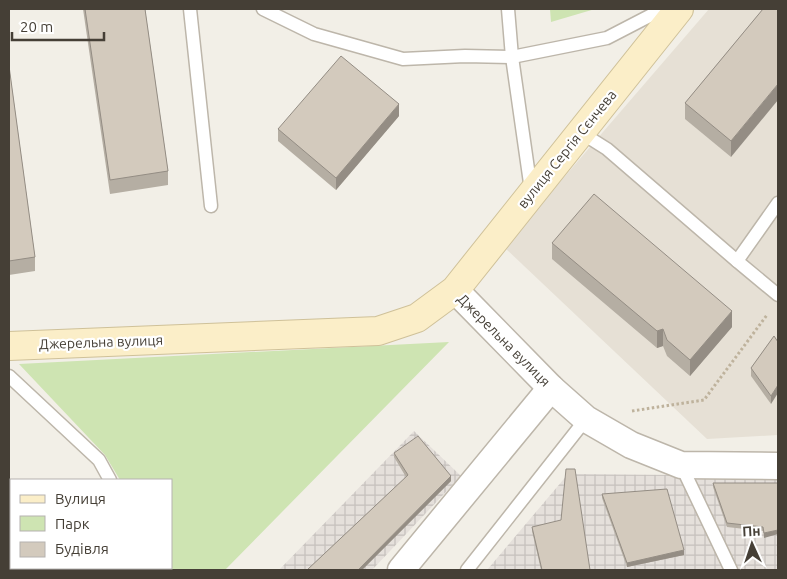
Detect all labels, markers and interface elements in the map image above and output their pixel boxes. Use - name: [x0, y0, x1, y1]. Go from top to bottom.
- scale bar: [12, 10, 105, 42]
- text: 20 m: [20, 18, 53, 35]
- street label: вулиця Сергія Сєнчева: [514, 87, 620, 211]
- street label: Джерельна вулиця: [454, 290, 554, 390]
- street label: Джерельна вулиця: [39, 332, 163, 352]
- legend: [10, 479, 172, 569]
- text: Вулиця: [55, 490, 106, 507]
- text: Парк: [55, 515, 90, 532]
- north arrow: [727, 519, 777, 569]
- text: Пн: [742, 523, 761, 539]
- text: Будівля: [55, 540, 109, 557]

